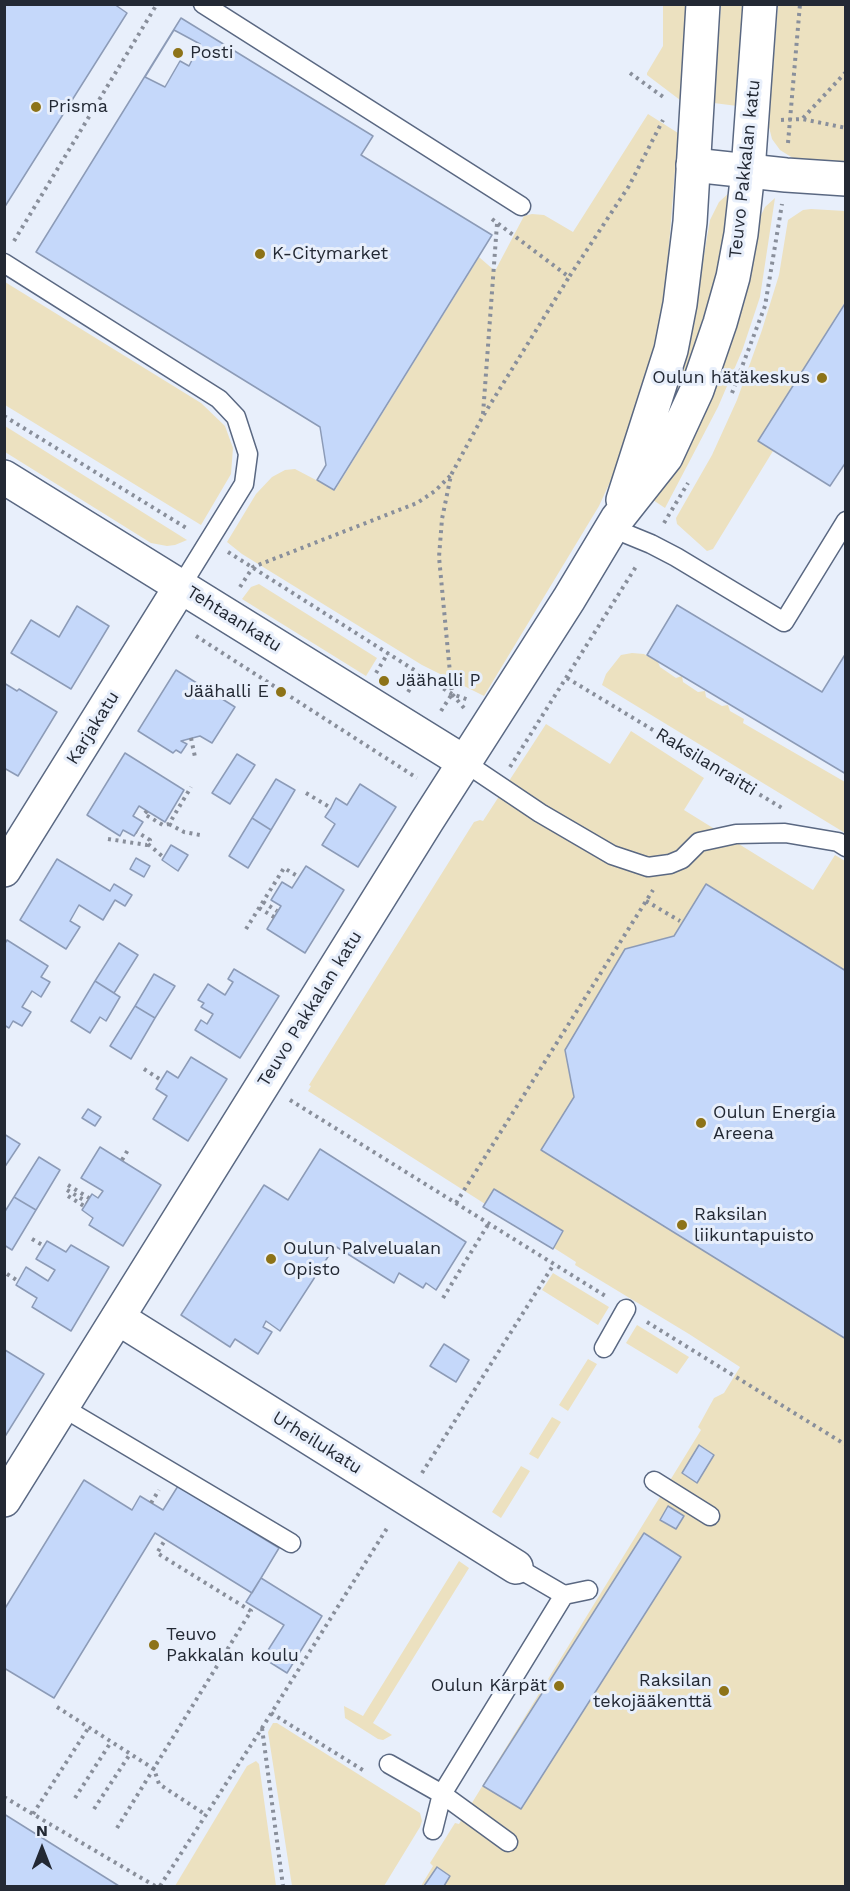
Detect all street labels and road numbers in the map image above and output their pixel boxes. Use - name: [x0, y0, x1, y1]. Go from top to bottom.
- street label: Teuvo Pakkalan katu: [725, 78, 765, 260]
- street label: Tehtaankatu: [183, 581, 285, 657]
- street label: Karjakatu: [62, 687, 124, 769]
- street label: Raksilanraitti: [652, 723, 760, 801]
- street label: Teuvo Pakkalan katu: [253, 927, 367, 1091]
- street label: Urheilukatu: [268, 1407, 366, 1479]

